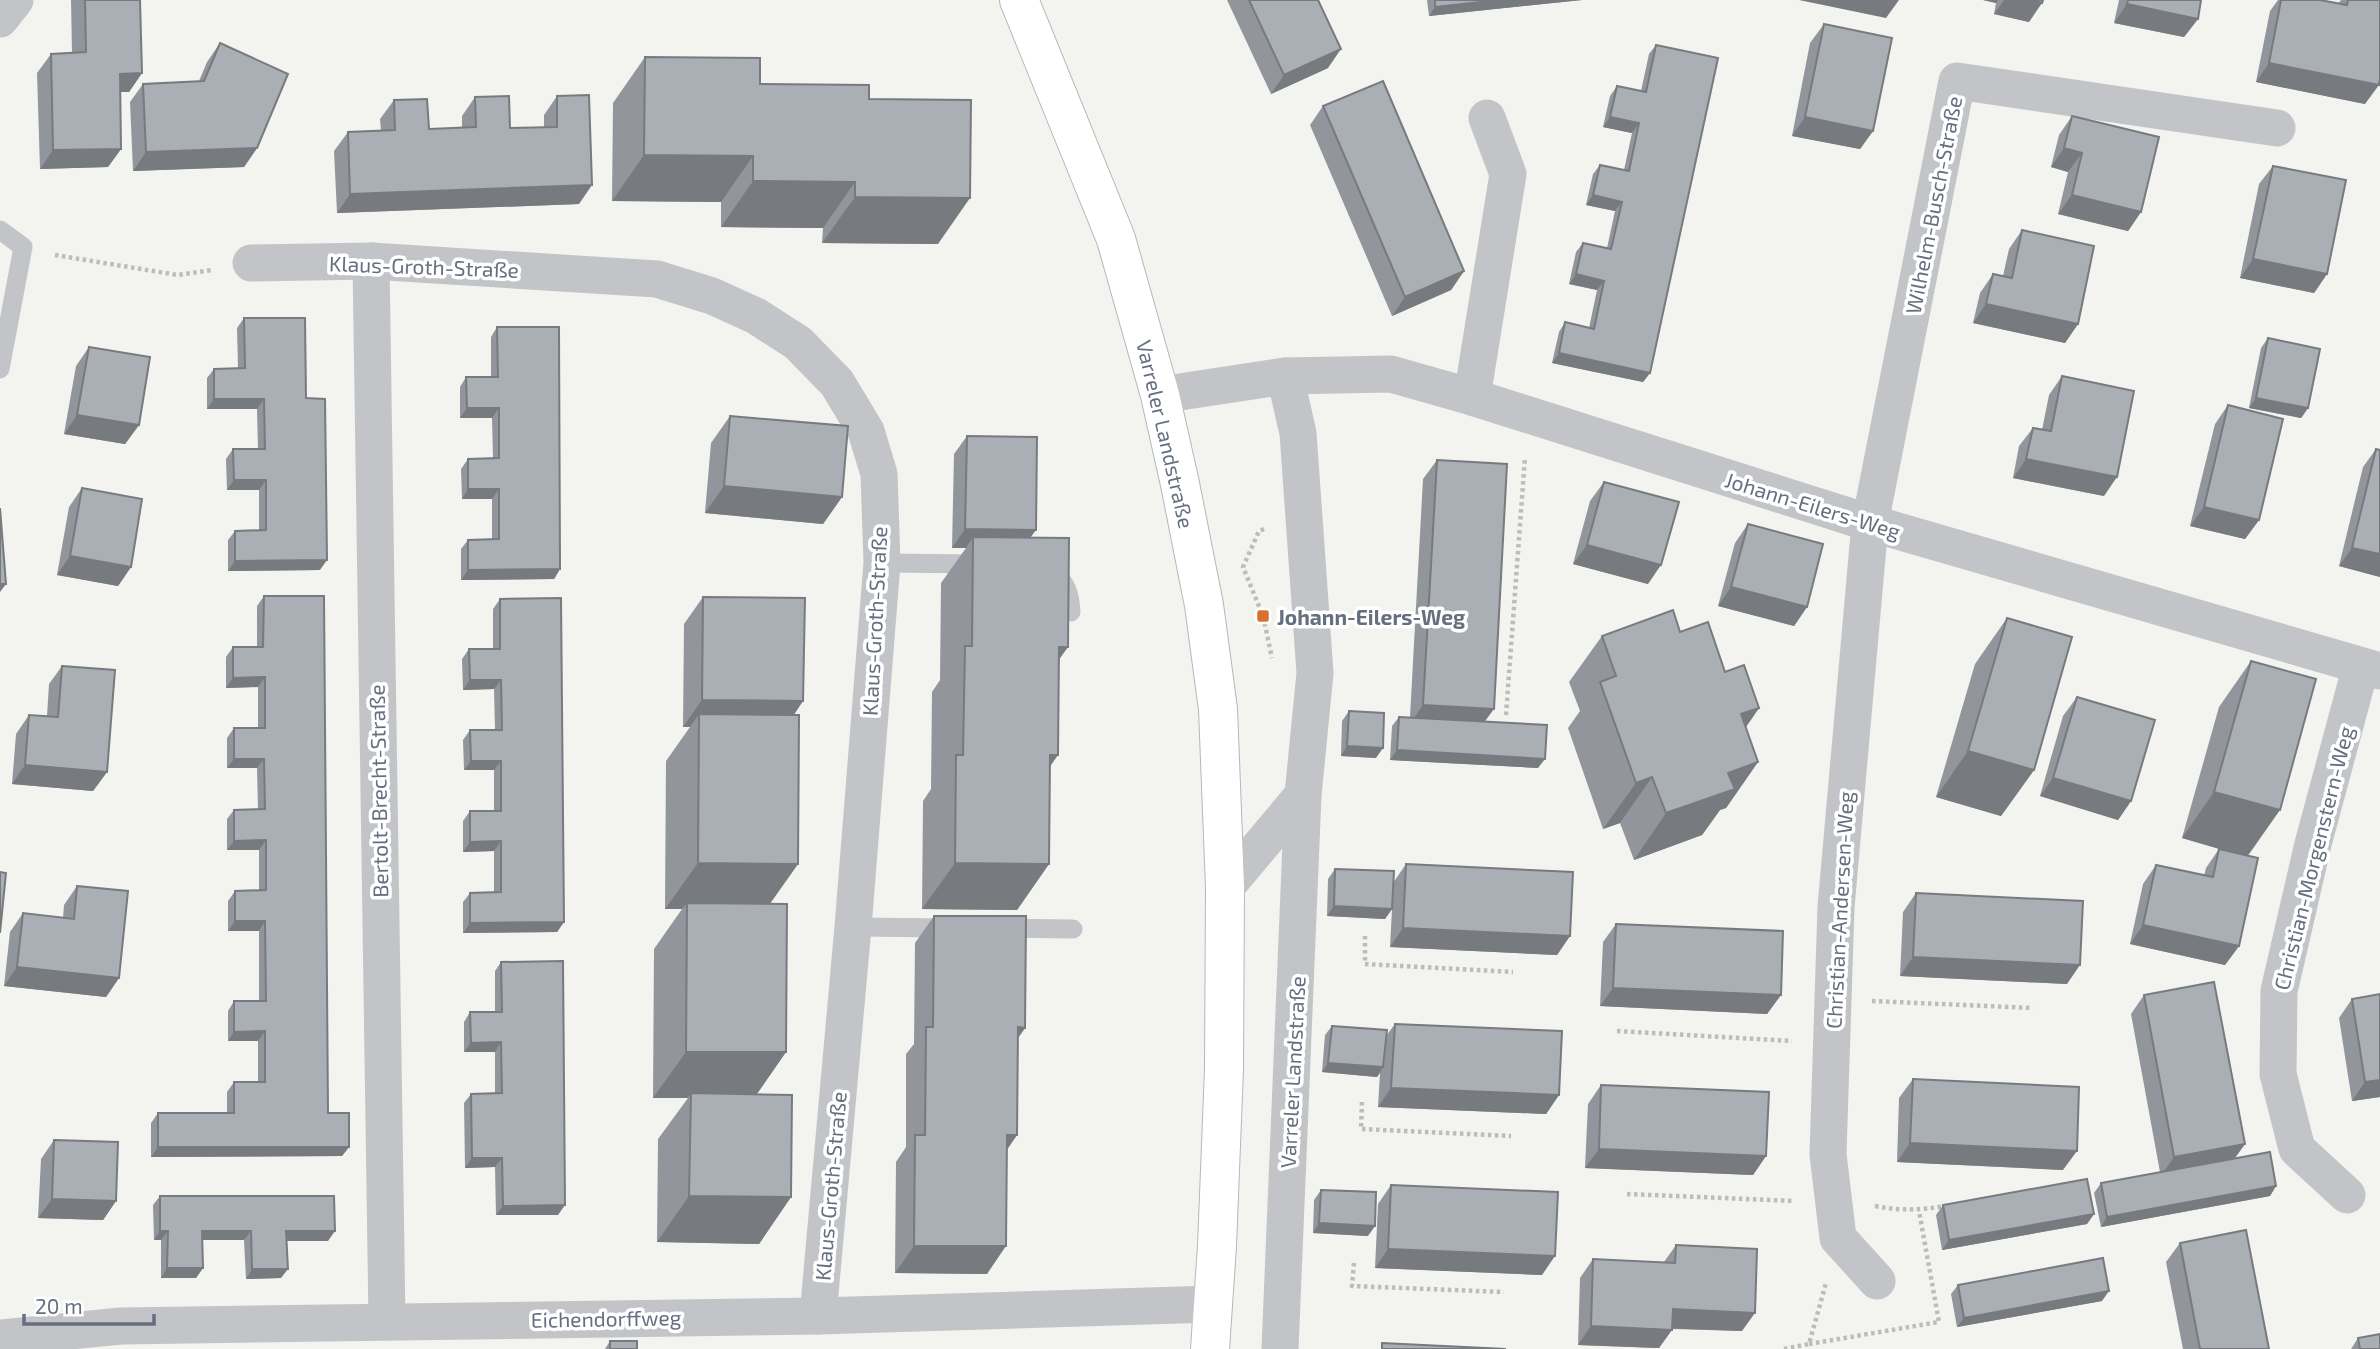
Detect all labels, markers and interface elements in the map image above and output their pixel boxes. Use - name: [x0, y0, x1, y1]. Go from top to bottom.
- street label: Wilhelm-Busch-Straße: [1900, 94, 1966, 316]
- street label: Klaus-Groth-Straße: [329, 250, 519, 282]
- street label: Varreler Landstraße: [1132, 337, 1200, 531]
- street label: Johann-Eilers-Weg: [1722, 466, 1904, 544]
- street label: Klaus-Groth-Straße: [857, 526, 891, 716]
- place label: Johann-Eilers-Weg: [1277, 604, 1465, 629]
- marker: Johann-Eilers-Weg: [1255, 608, 1271, 624]
- street label: Bertolt-Brecht-Straße: [364, 684, 392, 898]
- street label: Christian-Morgenstern-Weg: [2268, 723, 2358, 992]
- street label: Christian-Andersen-Weg: [1820, 790, 1858, 1029]
- street label: Varreler Landstraße: [1274, 975, 1310, 1169]
- street label: Klaus-Groth-Straße: [809, 1090, 851, 1282]
- scale bar: [24, 1282, 154, 1326]
- text: 20 m: [35, 1293, 83, 1318]
- street label: Eichendorffweg: [531, 1304, 682, 1332]

